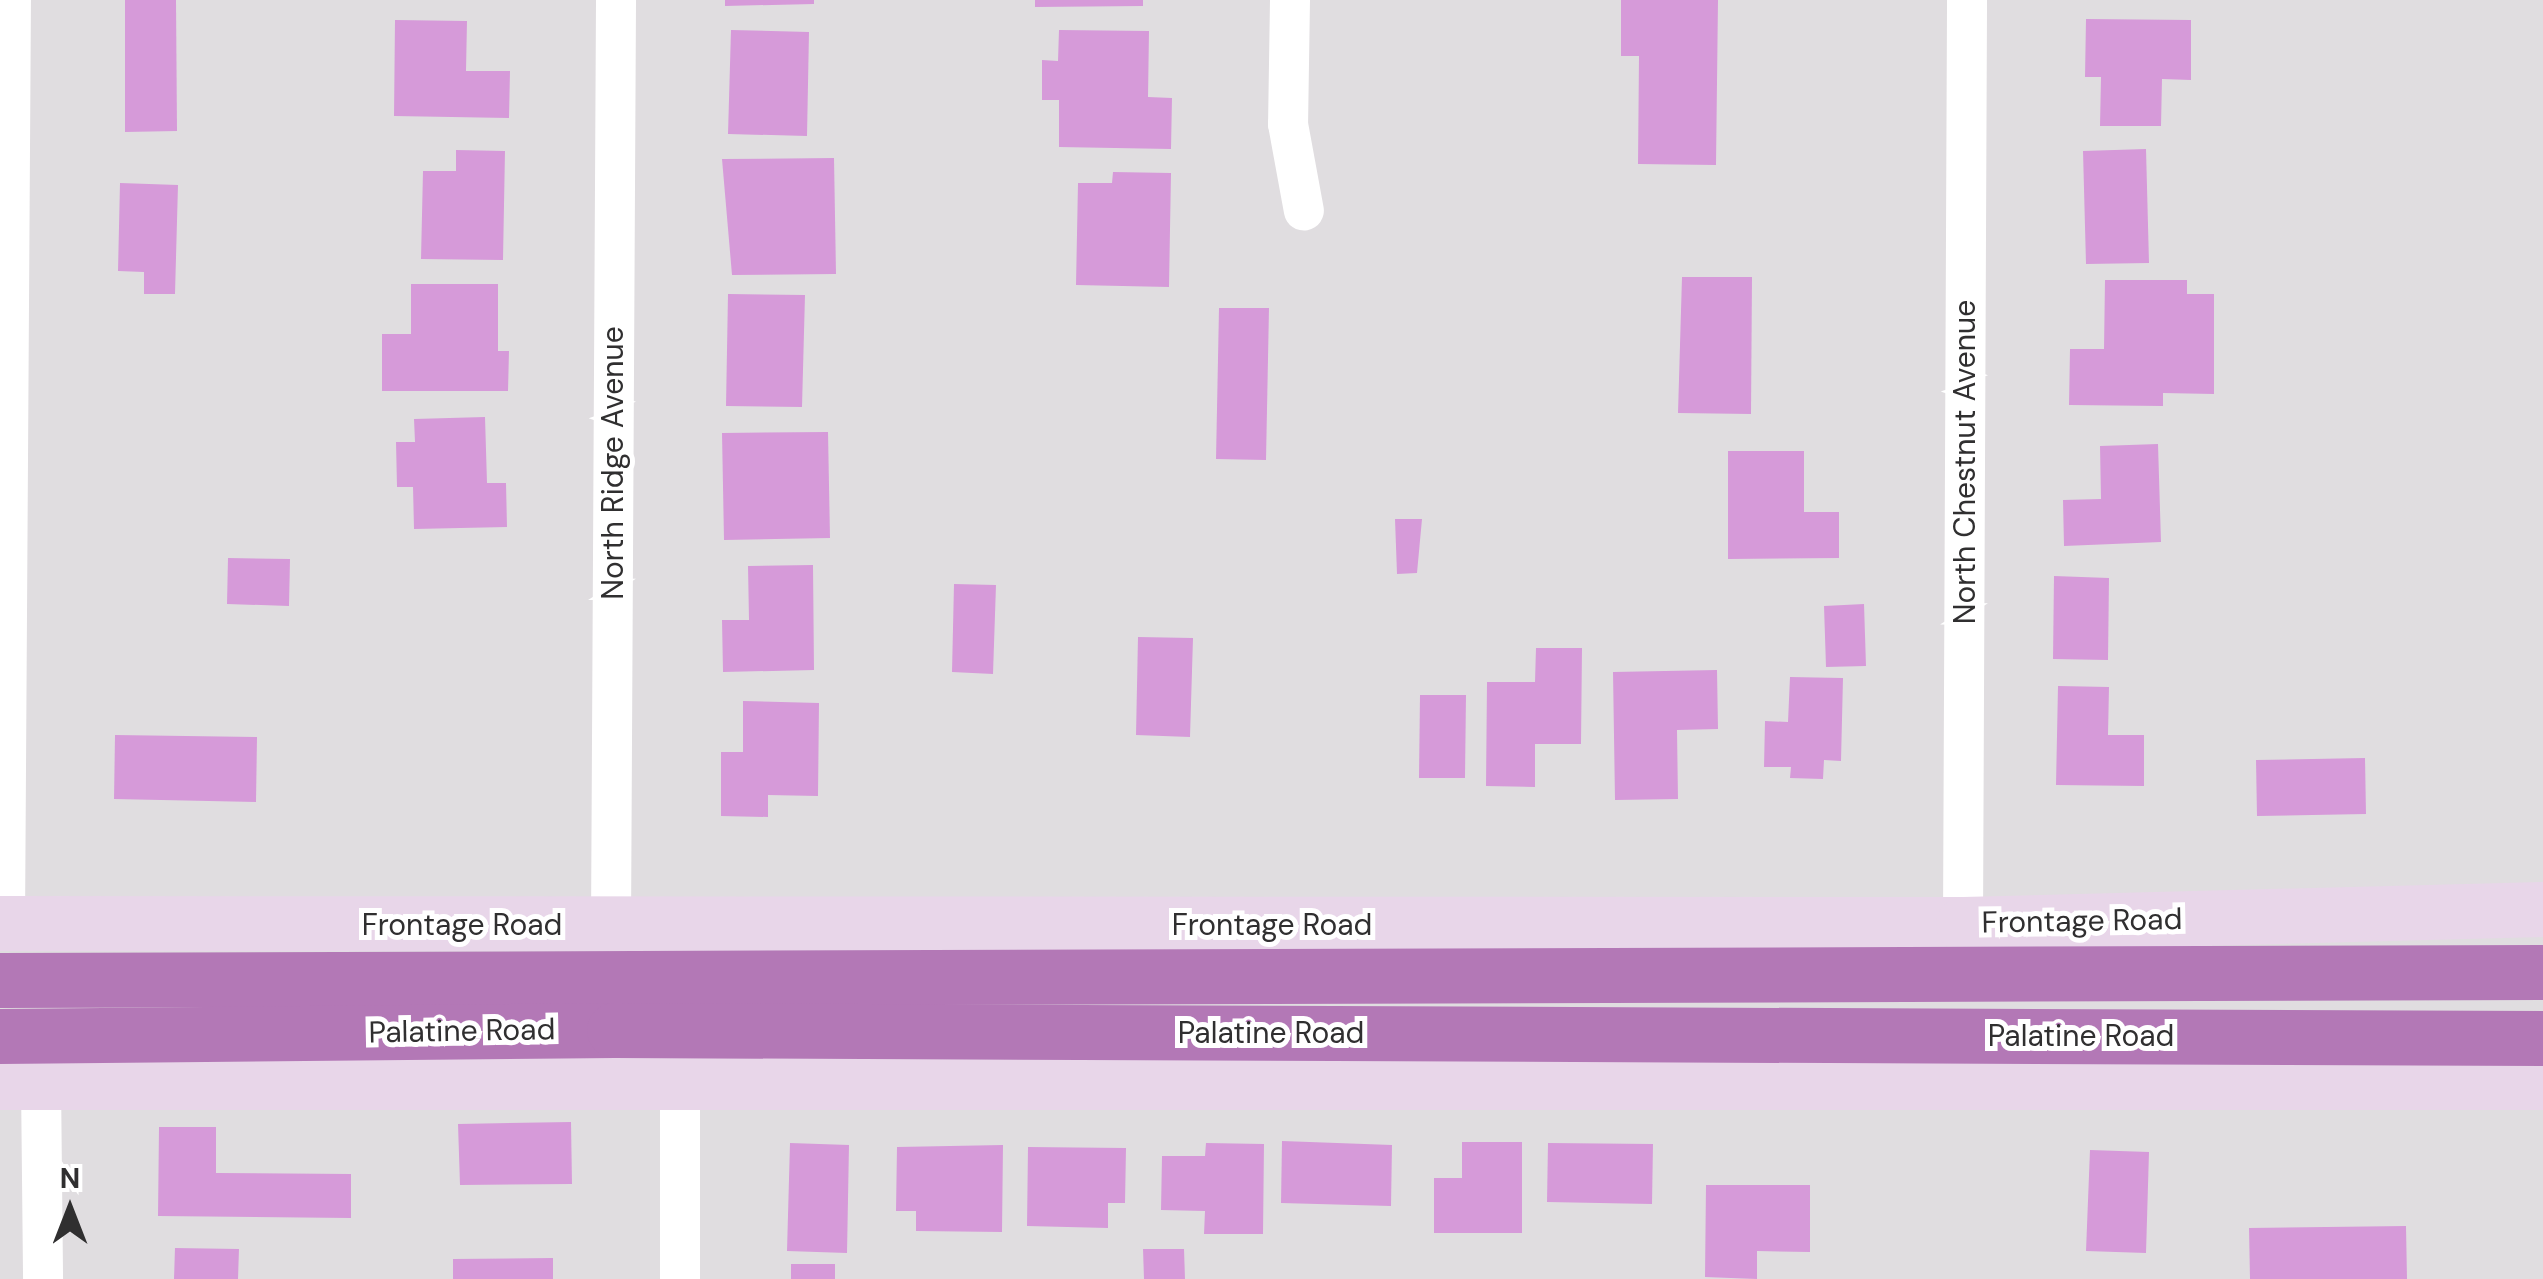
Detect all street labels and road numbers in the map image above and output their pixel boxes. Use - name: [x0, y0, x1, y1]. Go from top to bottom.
- street label: North Chestnut Avenue: [1947, 300, 1983, 624]
- street label: North Ridge Avenue: [595, 326, 631, 600]
- street label: Frontage Road: [1981, 901, 2183, 941]
- street label: Frontage Road: [362, 907, 562, 943]
- street label: Frontage Road: [1172, 907, 1372, 943]
- street label: Palatine Road: [368, 1011, 556, 1051]
- street label: Palatine Road: [1178, 1015, 1364, 1051]
- street label: Palatine Road: [1988, 1018, 2174, 1054]

